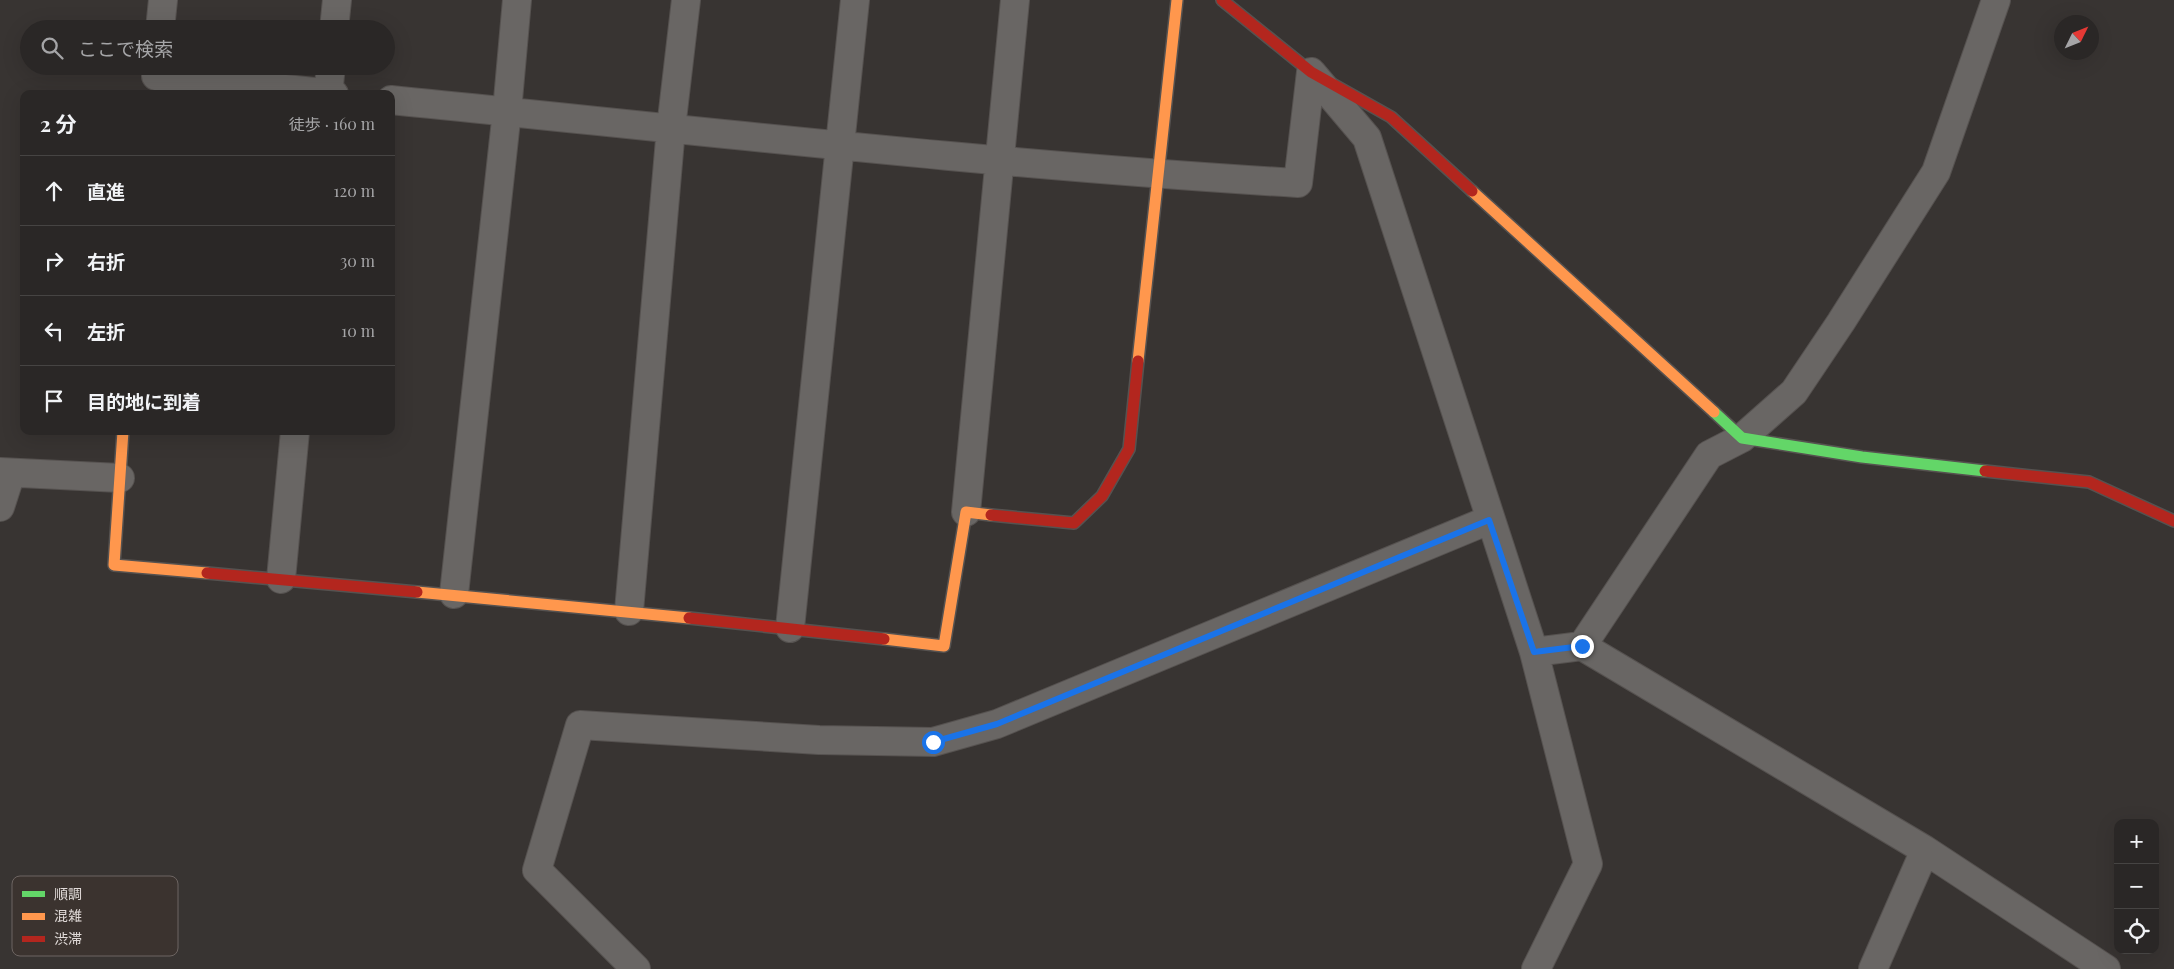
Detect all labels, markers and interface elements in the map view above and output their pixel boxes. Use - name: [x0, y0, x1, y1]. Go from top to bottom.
- north arrow: [2054, 15, 2099, 60]
- search box: [20, 20, 395, 75]
- icon: search: [38, 34, 66, 62]
- text: ここで検索: [78, 35, 173, 61]
- text: 2 分: [40, 109, 77, 137]
- text: 徒歩 · 160 m: [289, 113, 375, 134]
- icon: ahead: [40, 177, 68, 205]
- text: 直進: [87, 178, 125, 204]
- text: 120 m: [334, 180, 375, 201]
- icon: right: [40, 247, 68, 275]
- text: 右折: [87, 248, 125, 274]
- text: 30 m: [340, 250, 375, 271]
- icon: left: [40, 317, 68, 345]
- text: 左折: [87, 318, 125, 344]
- text: 10 m: [341, 320, 375, 341]
- icon: arrive: [40, 387, 68, 415]
- text: 目的地に到着: [87, 388, 201, 414]
- route end: [1571, 635, 1594, 658]
- route start: [922, 731, 945, 754]
- map controls: [2114, 819, 2159, 954]
- button: +: [2114, 819, 2159, 864]
- button: −: [2114, 864, 2159, 909]
- legend: [12, 876, 178, 956]
- text: 順調: [54, 884, 82, 903]
- text: 混雑: [54, 906, 82, 925]
- button: locate: [2114, 909, 2159, 954]
- text: 渋滞: [54, 929, 82, 948]

